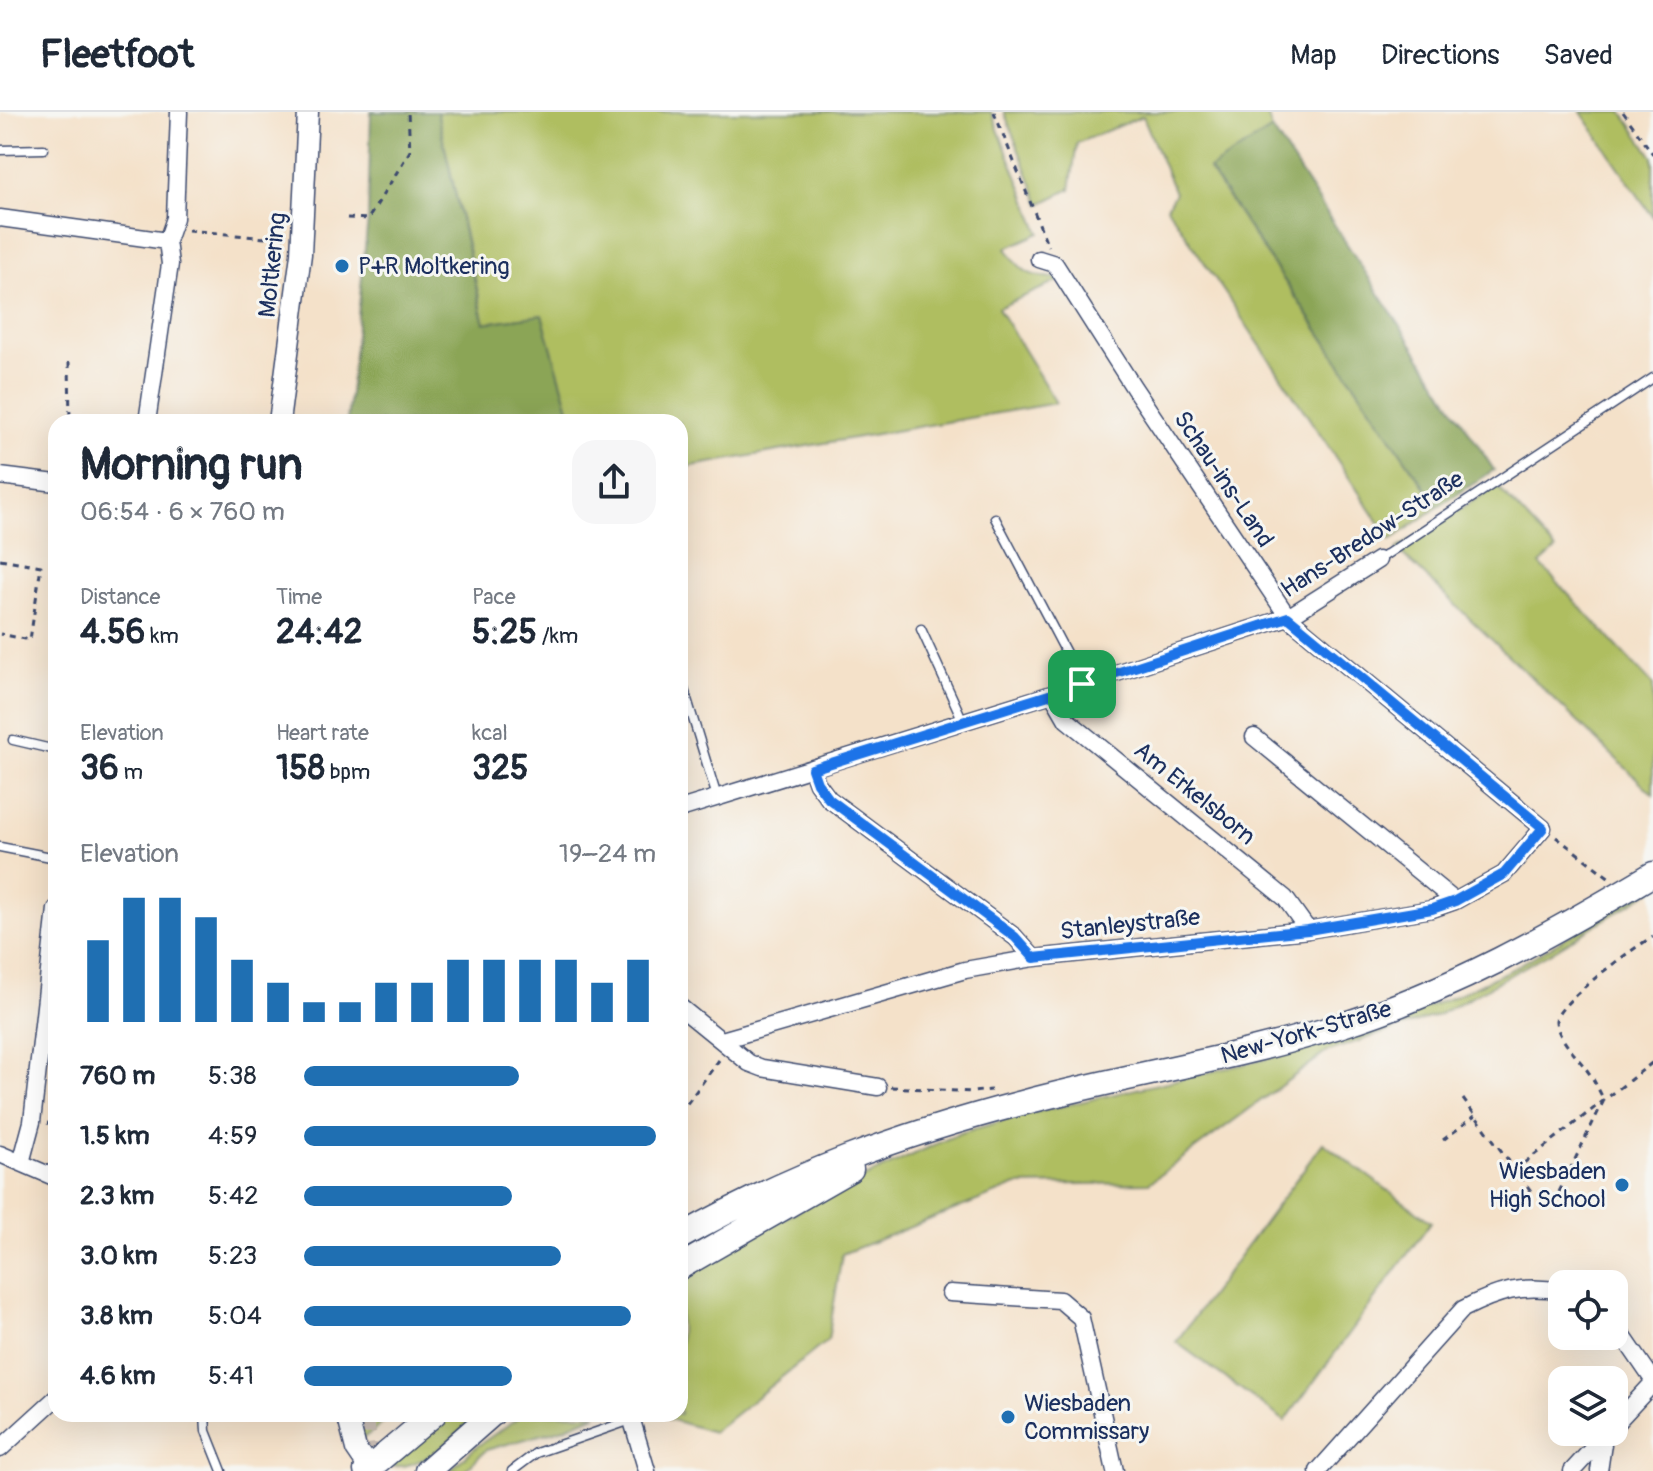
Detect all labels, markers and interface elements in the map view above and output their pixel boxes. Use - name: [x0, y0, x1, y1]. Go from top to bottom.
- text: Fleetfoot: [40, 31, 194, 79]
- text: Map: [1290, 38, 1337, 73]
- text: Directions: [1381, 38, 1500, 73]
- text: Saved: [1544, 38, 1613, 73]
- street label: Moltkering: [253, 211, 292, 319]
- place label: P+R Moltkering: [358, 252, 510, 281]
- marker: P+R Moltkering: [333, 257, 351, 275]
- street label: Schau-ins-Land: [1167, 406, 1280, 553]
- text: Morning run: [80, 438, 303, 493]
- button: share: [572, 440, 656, 524]
- street label: Hans-Bredow-Straße: [1276, 464, 1469, 604]
- text: 06:54 · 6 × 760 m: [80, 496, 285, 528]
- text: Distance: [80, 583, 160, 611]
- text: Time: [276, 583, 322, 611]
- text: Pace: [472, 583, 516, 611]
- text: 4.56: [80, 611, 145, 654]
- text: 24:42: [276, 611, 363, 654]
- text: 5:25: [472, 611, 537, 654]
- text: km: [145, 622, 179, 650]
- text: /km: [537, 622, 578, 650]
- pin: [1048, 650, 1116, 718]
- icon: arrive: [1060, 662, 1104, 706]
- text: Elevation: [80, 719, 164, 747]
- text: Heart rate: [276, 719, 369, 747]
- text: kcal: [472, 719, 508, 747]
- street label: Am Erkelsborn: [1128, 736, 1261, 851]
- text: 36: [80, 747, 119, 790]
- text: 158: [276, 747, 325, 790]
- text: 325: [472, 747, 528, 790]
- text: m: [119, 758, 143, 786]
- text: bpm: [325, 758, 370, 786]
- text: Elevation: [80, 838, 179, 870]
- text: 19–24 m: [559, 838, 656, 870]
- street label: Stanleystraße: [1059, 903, 1202, 946]
- street label: New-York-Straße: [1217, 994, 1395, 1071]
- text: 760 m: [80, 1060, 155, 1092]
- text: 5:38: [208, 1060, 257, 1092]
- text: 1.5 km: [80, 1120, 150, 1152]
- text: 4:59: [208, 1120, 258, 1152]
- place label: Wiesbaden High School: [1489, 1157, 1606, 1214]
- marker: Wiesbaden High School: [1613, 1176, 1631, 1194]
- text: 2.3 km: [80, 1180, 154, 1212]
- text: 5:42: [208, 1180, 259, 1212]
- text: 3.0 km: [80, 1240, 158, 1272]
- text: 5:23: [208, 1240, 257, 1272]
- map controls: [1548, 1270, 1628, 1446]
- button: locate: [1548, 1270, 1628, 1350]
- text: 3.8 km: [80, 1300, 153, 1332]
- text: 5:04: [208, 1300, 262, 1332]
- text: 4.6 km: [80, 1360, 155, 1392]
- text: 5:41: [208, 1360, 254, 1392]
- button: layers: [1548, 1366, 1628, 1446]
- place label: Wiesbaden Commissary: [1024, 1389, 1149, 1446]
- marker: Wiesbaden Commissary: [999, 1408, 1017, 1426]

